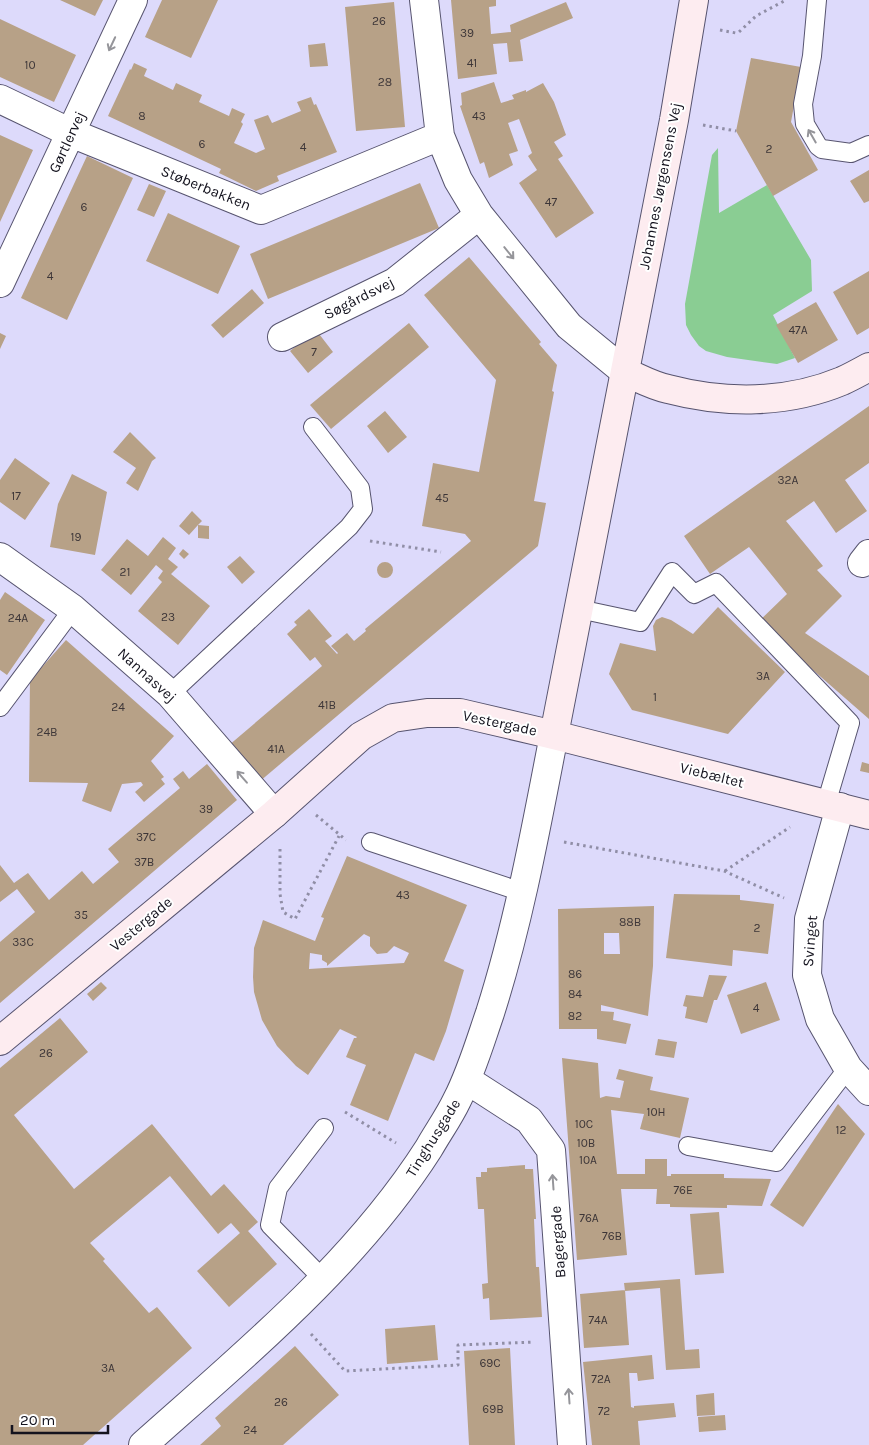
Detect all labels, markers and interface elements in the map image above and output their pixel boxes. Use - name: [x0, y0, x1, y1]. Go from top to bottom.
- house number: 26: [372, 14, 386, 28]
- house number: 39: [460, 26, 474, 40]
- one-way arrow: [107, 36, 116, 51]
- house number: 41: [467, 56, 477, 70]
- house number: 10: [24, 58, 36, 72]
- house number: 28: [378, 75, 392, 89]
- street label: Johannes Jørgensens Vej: [635, 101, 685, 271]
- street label: Gørtlervej: [45, 108, 89, 176]
- house number: 8: [138, 109, 146, 123]
- house number: 43: [472, 109, 486, 123]
- one-way arrow: [807, 129, 816, 144]
- house number: 6: [199, 137, 206, 151]
- house number: 4: [300, 140, 307, 154]
- house number: 2: [766, 142, 773, 156]
- street label: Støberbakken: [158, 162, 254, 214]
- house number: 47: [545, 195, 558, 209]
- house number: 6: [81, 200, 88, 214]
- one-way arrow: [504, 246, 515, 259]
- house number: 4: [47, 269, 54, 283]
- street label: Søgårdsvej: [321, 273, 397, 323]
- house number: 47A: [788, 323, 808, 337]
- house number: 7: [311, 345, 317, 359]
- house number: 32A: [778, 473, 799, 487]
- house number: 17: [11, 489, 21, 503]
- house number: 45: [435, 491, 449, 505]
- house number: 19: [71, 530, 81, 544]
- house number: 21: [120, 565, 130, 579]
- house number: 23: [161, 610, 175, 624]
- house number: 24A: [8, 611, 28, 625]
- street label: Nannasvej: [114, 644, 180, 706]
- house number: 3A: [756, 669, 770, 683]
- house number: 1: [653, 690, 657, 704]
- house number: 41B: [318, 698, 336, 712]
- house number: 24: [111, 700, 125, 714]
- street label: Vestergade: [461, 706, 539, 740]
- house number: 24B: [36, 725, 58, 739]
- house number: 41A: [267, 742, 285, 756]
- street label: Viebæltet: [678, 758, 746, 792]
- one-way arrow: [237, 770, 248, 783]
- house number: 39: [199, 802, 213, 816]
- house number: 37C: [136, 830, 156, 844]
- house number: 37B: [134, 855, 154, 869]
- house number: 43: [396, 888, 410, 902]
- street label: Vestergade: [106, 893, 176, 955]
- house number: 35: [74, 908, 88, 922]
- street label: Svinget: [799, 914, 821, 968]
- house number: 88B: [619, 915, 641, 929]
- house number: 2: [754, 921, 761, 935]
- house number: 33C: [12, 935, 34, 949]
- house number: 86: [568, 967, 582, 981]
- house number: 84: [568, 987, 582, 1001]
- house number: 4: [753, 1001, 760, 1015]
- house number: 82: [568, 1009, 582, 1023]
- house number: 26: [39, 1046, 53, 1060]
- street label: Tinghusgade: [402, 1096, 464, 1180]
- house number: 10H: [646, 1105, 666, 1119]
- house number: 10C: [575, 1117, 593, 1131]
- house number: 12: [836, 1123, 847, 1137]
- house number: 10B: [577, 1136, 595, 1150]
- house number: 10A: [579, 1153, 597, 1167]
- one-way arrow: [549, 1174, 558, 1190]
- house number: 76E: [673, 1183, 693, 1197]
- street label: Bagergade: [547, 1205, 569, 1279]
- house number: 76A: [579, 1211, 599, 1225]
- house number: 76B: [602, 1229, 622, 1243]
- house number: 74A: [588, 1313, 608, 1327]
- house number: 69C: [479, 1356, 501, 1370]
- house number: 3A: [101, 1361, 115, 1375]
- house number: 72A: [591, 1372, 611, 1386]
- one-way arrow: [564, 1389, 573, 1405]
- house number: 26: [274, 1395, 288, 1409]
- scale bar: [12, 1402, 109, 1434]
- house number: 69B: [482, 1402, 504, 1416]
- house number: 72: [598, 1404, 610, 1418]
- text: 20 m: [20, 1411, 55, 1429]
- house number: 24: [243, 1423, 257, 1437]

